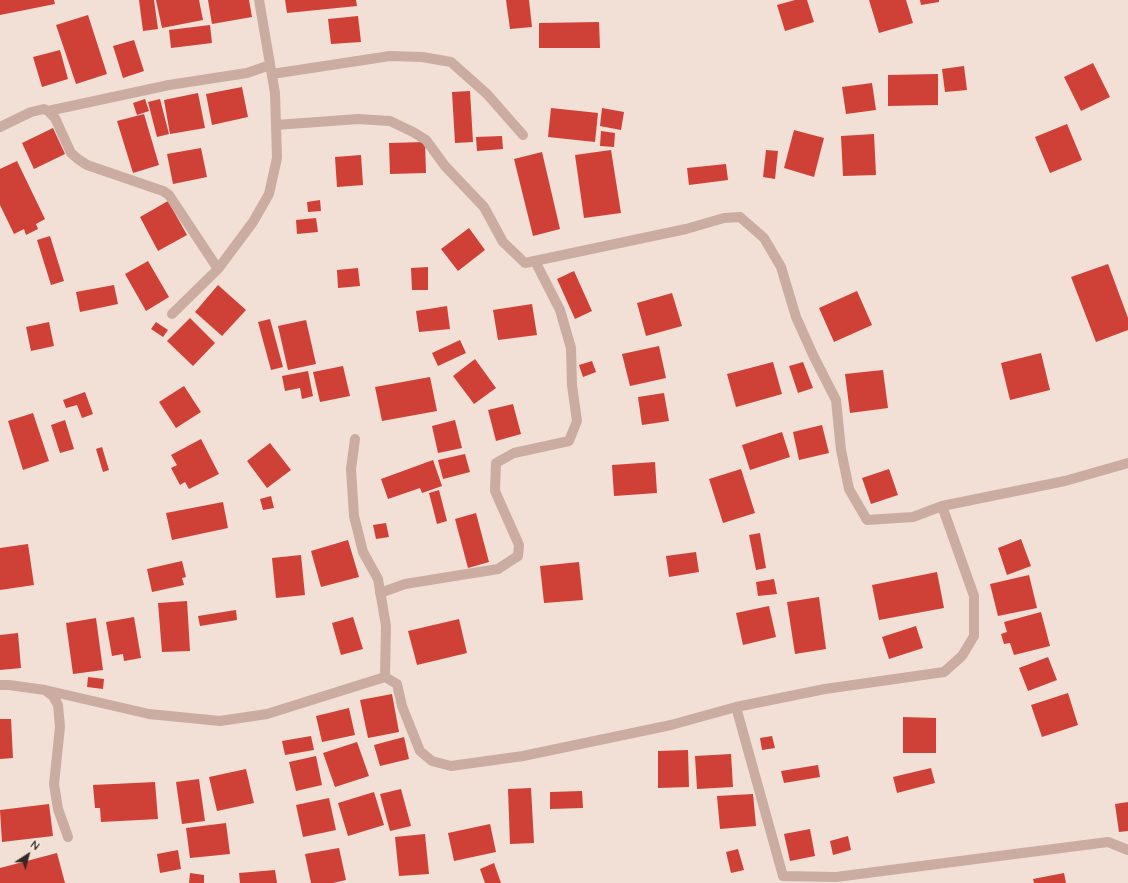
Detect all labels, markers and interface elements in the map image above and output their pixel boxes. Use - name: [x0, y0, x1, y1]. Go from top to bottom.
- north arrow: [8, 835, 48, 875]
- text: N: [28, 837, 42, 853]

